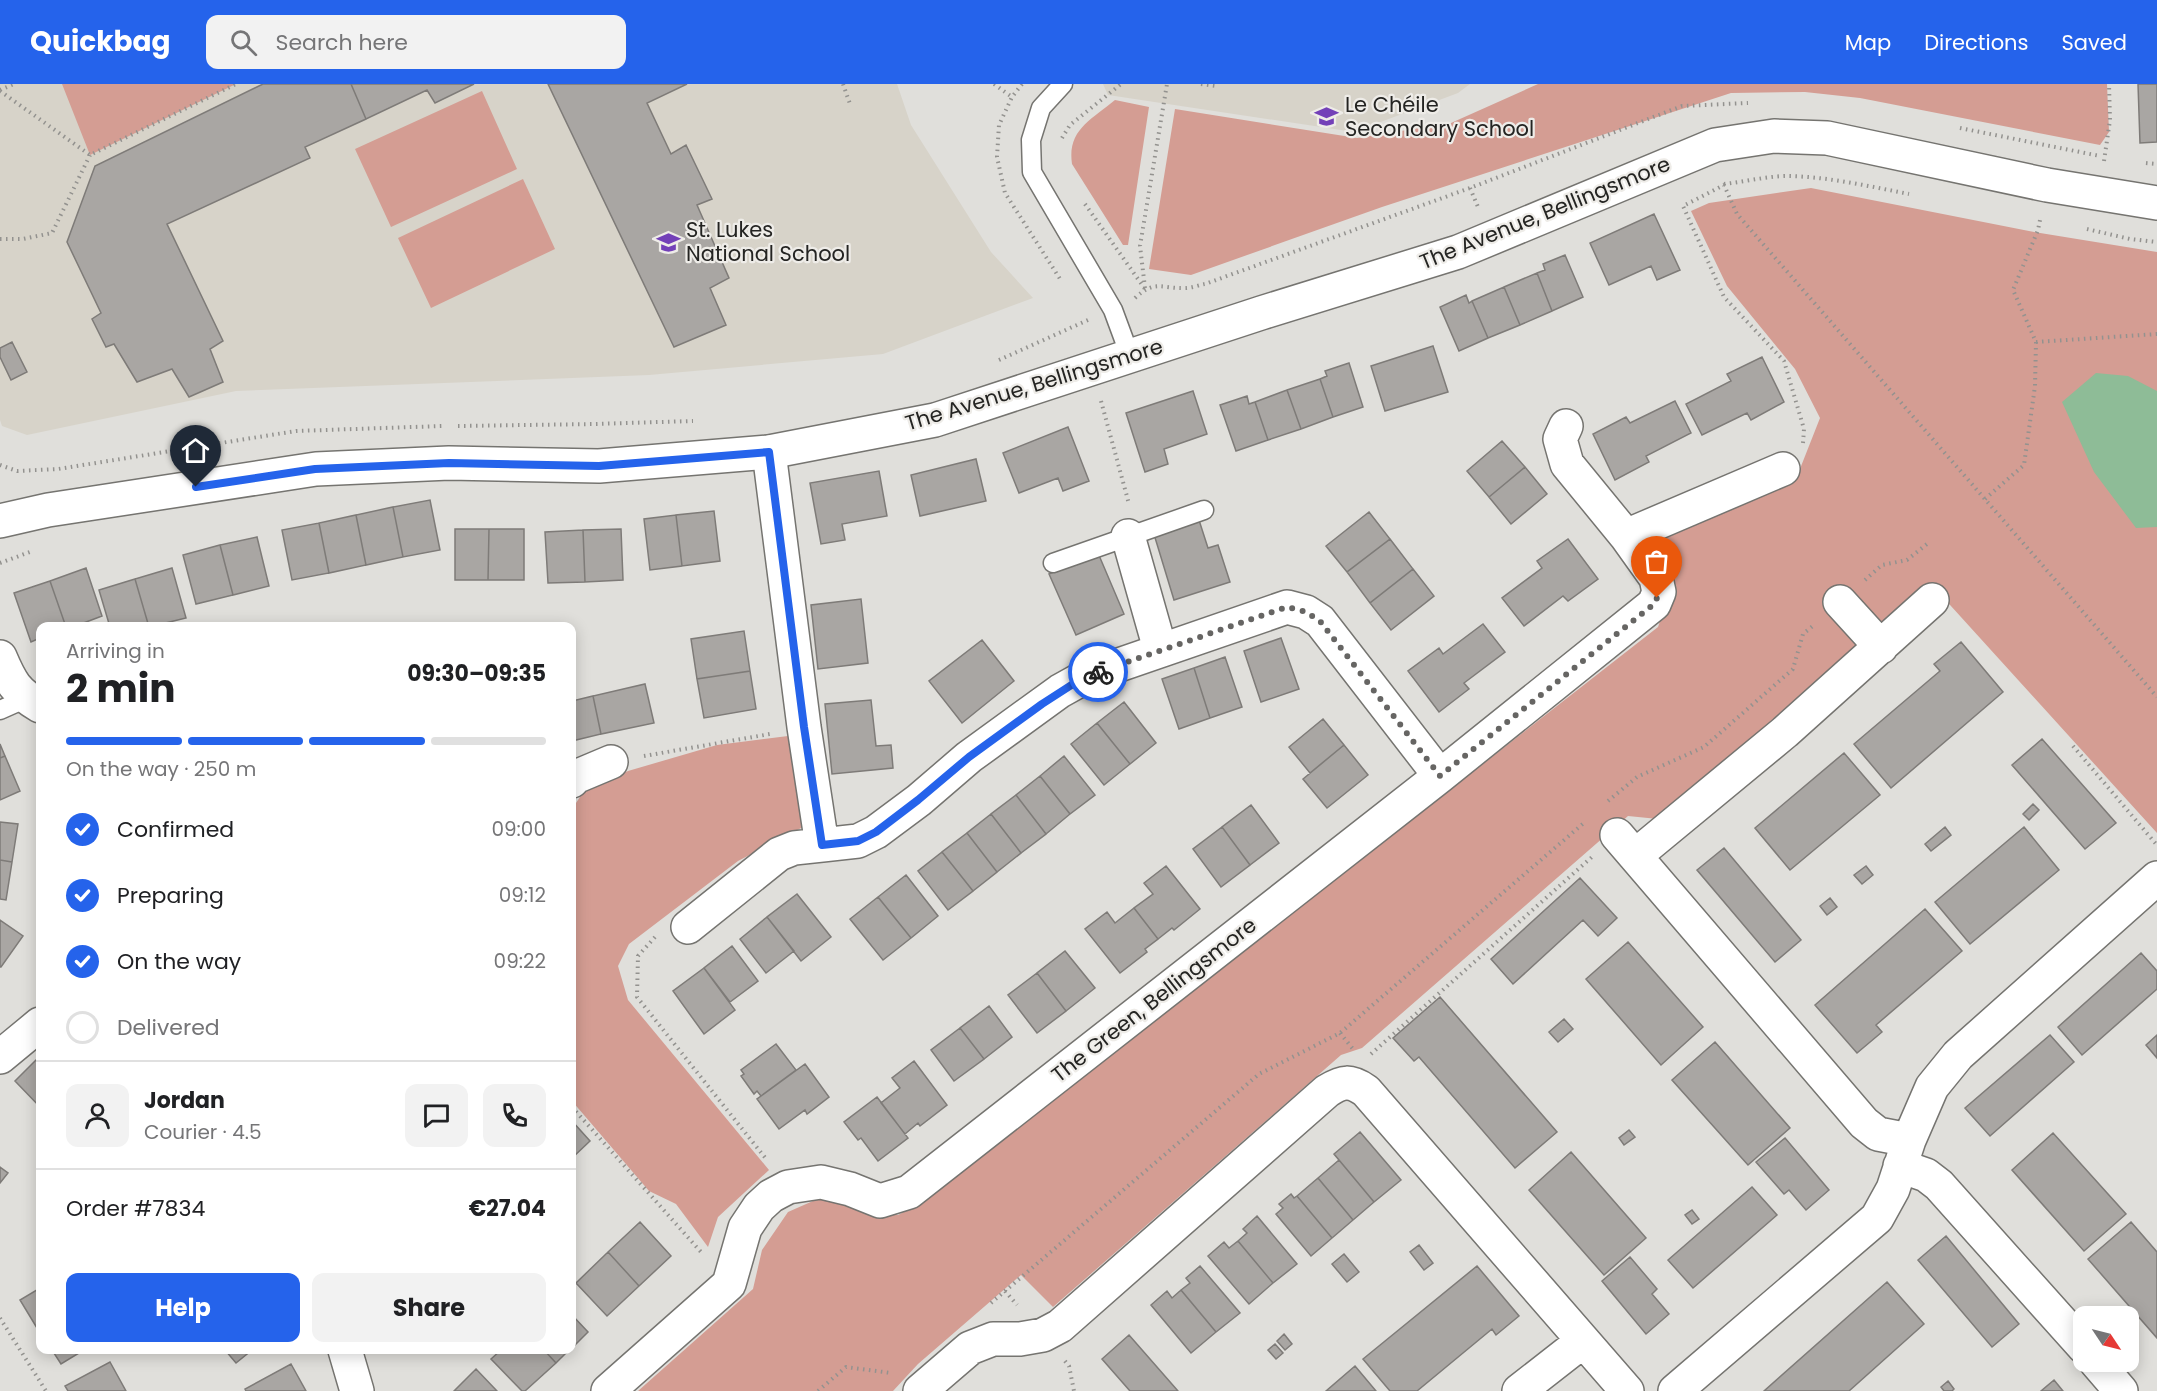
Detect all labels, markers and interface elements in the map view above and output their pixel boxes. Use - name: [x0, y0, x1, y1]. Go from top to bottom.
- search box: [206, 15, 626, 69]
- text: Quickbag: [30, 22, 170, 61]
- icon: search: [227, 26, 260, 59]
- text: Search here: [275, 27, 408, 58]
- text: Map: [1845, 28, 1891, 57]
- text: Directions: [1924, 28, 2028, 57]
- text: Saved: [2061, 28, 2127, 57]
- place label: Le Chéile Secondary School: [1345, 90, 1534, 143]
- school or university icon: Le Chéile Secondary School: [1314, 104, 1340, 130]
- street label: The Avenue, Bellingsmore: [1415, 149, 1674, 276]
- place label: St. Lukes National School: [686, 215, 850, 268]
- school or university icon: St. Lukes National School: [655, 229, 681, 255]
- street label: The Avenue, Bellingsmore: [901, 331, 1166, 438]
- pin: [170, 425, 221, 487]
- icon: home: [179, 434, 212, 467]
- pin: [1631, 536, 1682, 598]
- icon: bag: [1640, 545, 1673, 578]
- text: Arriving in: [66, 637, 165, 665]
- courier: [1068, 642, 1128, 702]
- icon: bike: [1082, 656, 1115, 689]
- text: 09:30–09:35: [407, 658, 546, 689]
- text: 2 min: [66, 661, 176, 716]
- text: On the way · 250 m: [66, 755, 256, 783]
- icon: check: [66, 813, 99, 846]
- text: Confirmed: [117, 814, 234, 845]
- text: 09:00: [491, 815, 546, 843]
- icon: check: [66, 879, 99, 912]
- text: Preparing: [117, 880, 224, 911]
- text: 09:12: [499, 881, 546, 909]
- street label: The Green, Bellingsmore: [1045, 910, 1262, 1089]
- icon: check: [66, 945, 99, 978]
- text: On the way: [117, 946, 241, 977]
- text: 09:22: [494, 947, 546, 975]
- text: Delivered: [117, 1012, 220, 1043]
- button: person: [66, 1084, 129, 1147]
- button: chat: [405, 1084, 468, 1147]
- button: phone: [483, 1084, 546, 1147]
- text: Jordan: [144, 1085, 225, 1116]
- text: Courier · 4.5: [144, 1118, 262, 1146]
- text: Order #7834: [66, 1193, 205, 1224]
- text: €27.04: [469, 1193, 546, 1224]
- button: Help: [66, 1273, 300, 1342]
- button: Share: [312, 1273, 546, 1342]
- north arrow: [2073, 1306, 2139, 1372]
- map controls: [2073, 1306, 2139, 1372]

